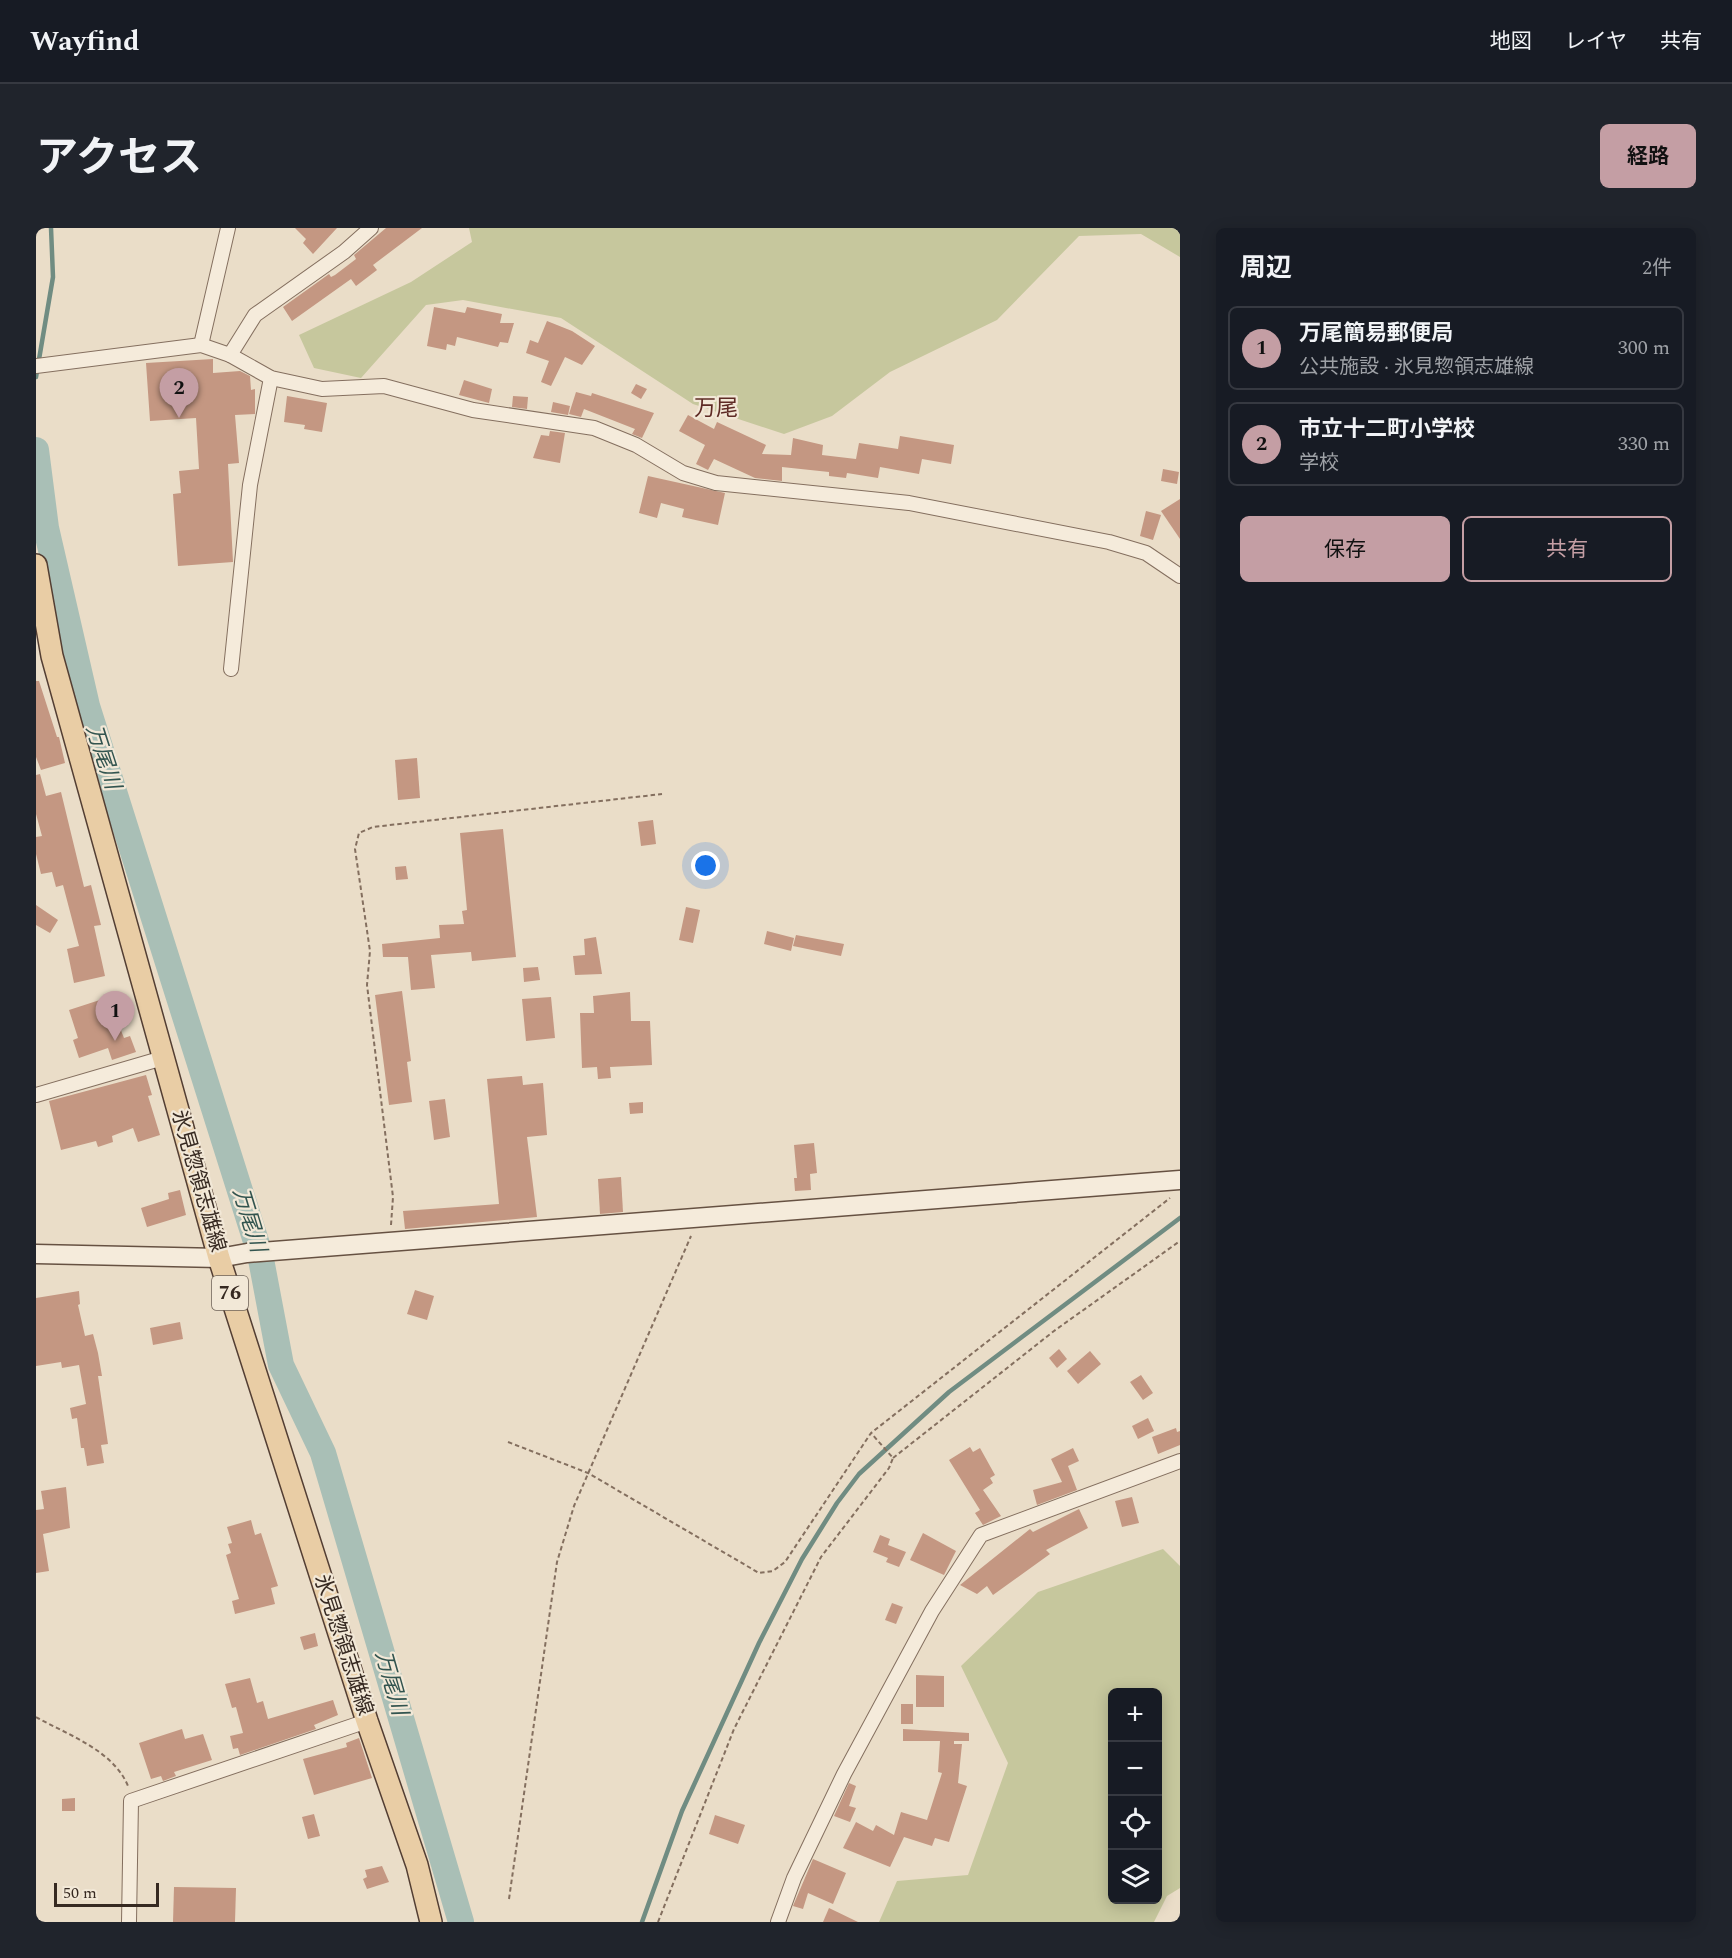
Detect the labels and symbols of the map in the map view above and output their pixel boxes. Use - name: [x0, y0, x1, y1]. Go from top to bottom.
- pin: 2: [160, 368, 198, 418]
- district label: 万尾: [694, 392, 738, 425]
- water label: 万尾川: [77, 721, 130, 795]
- your location: [691, 851, 720, 880]
- pin: 1: [96, 992, 134, 1041]
- street label: 氷見惣領志雄線: [162, 1106, 234, 1256]
- water label: 万尾川: [224, 1184, 275, 1258]
- road number: 76: [212, 1276, 248, 1310]
- street label: 氷見惣領志雄線: [305, 1570, 381, 1720]
- water label: 万尾川: [366, 1647, 417, 1721]
- scale bar: [54, 1880, 159, 1908]

